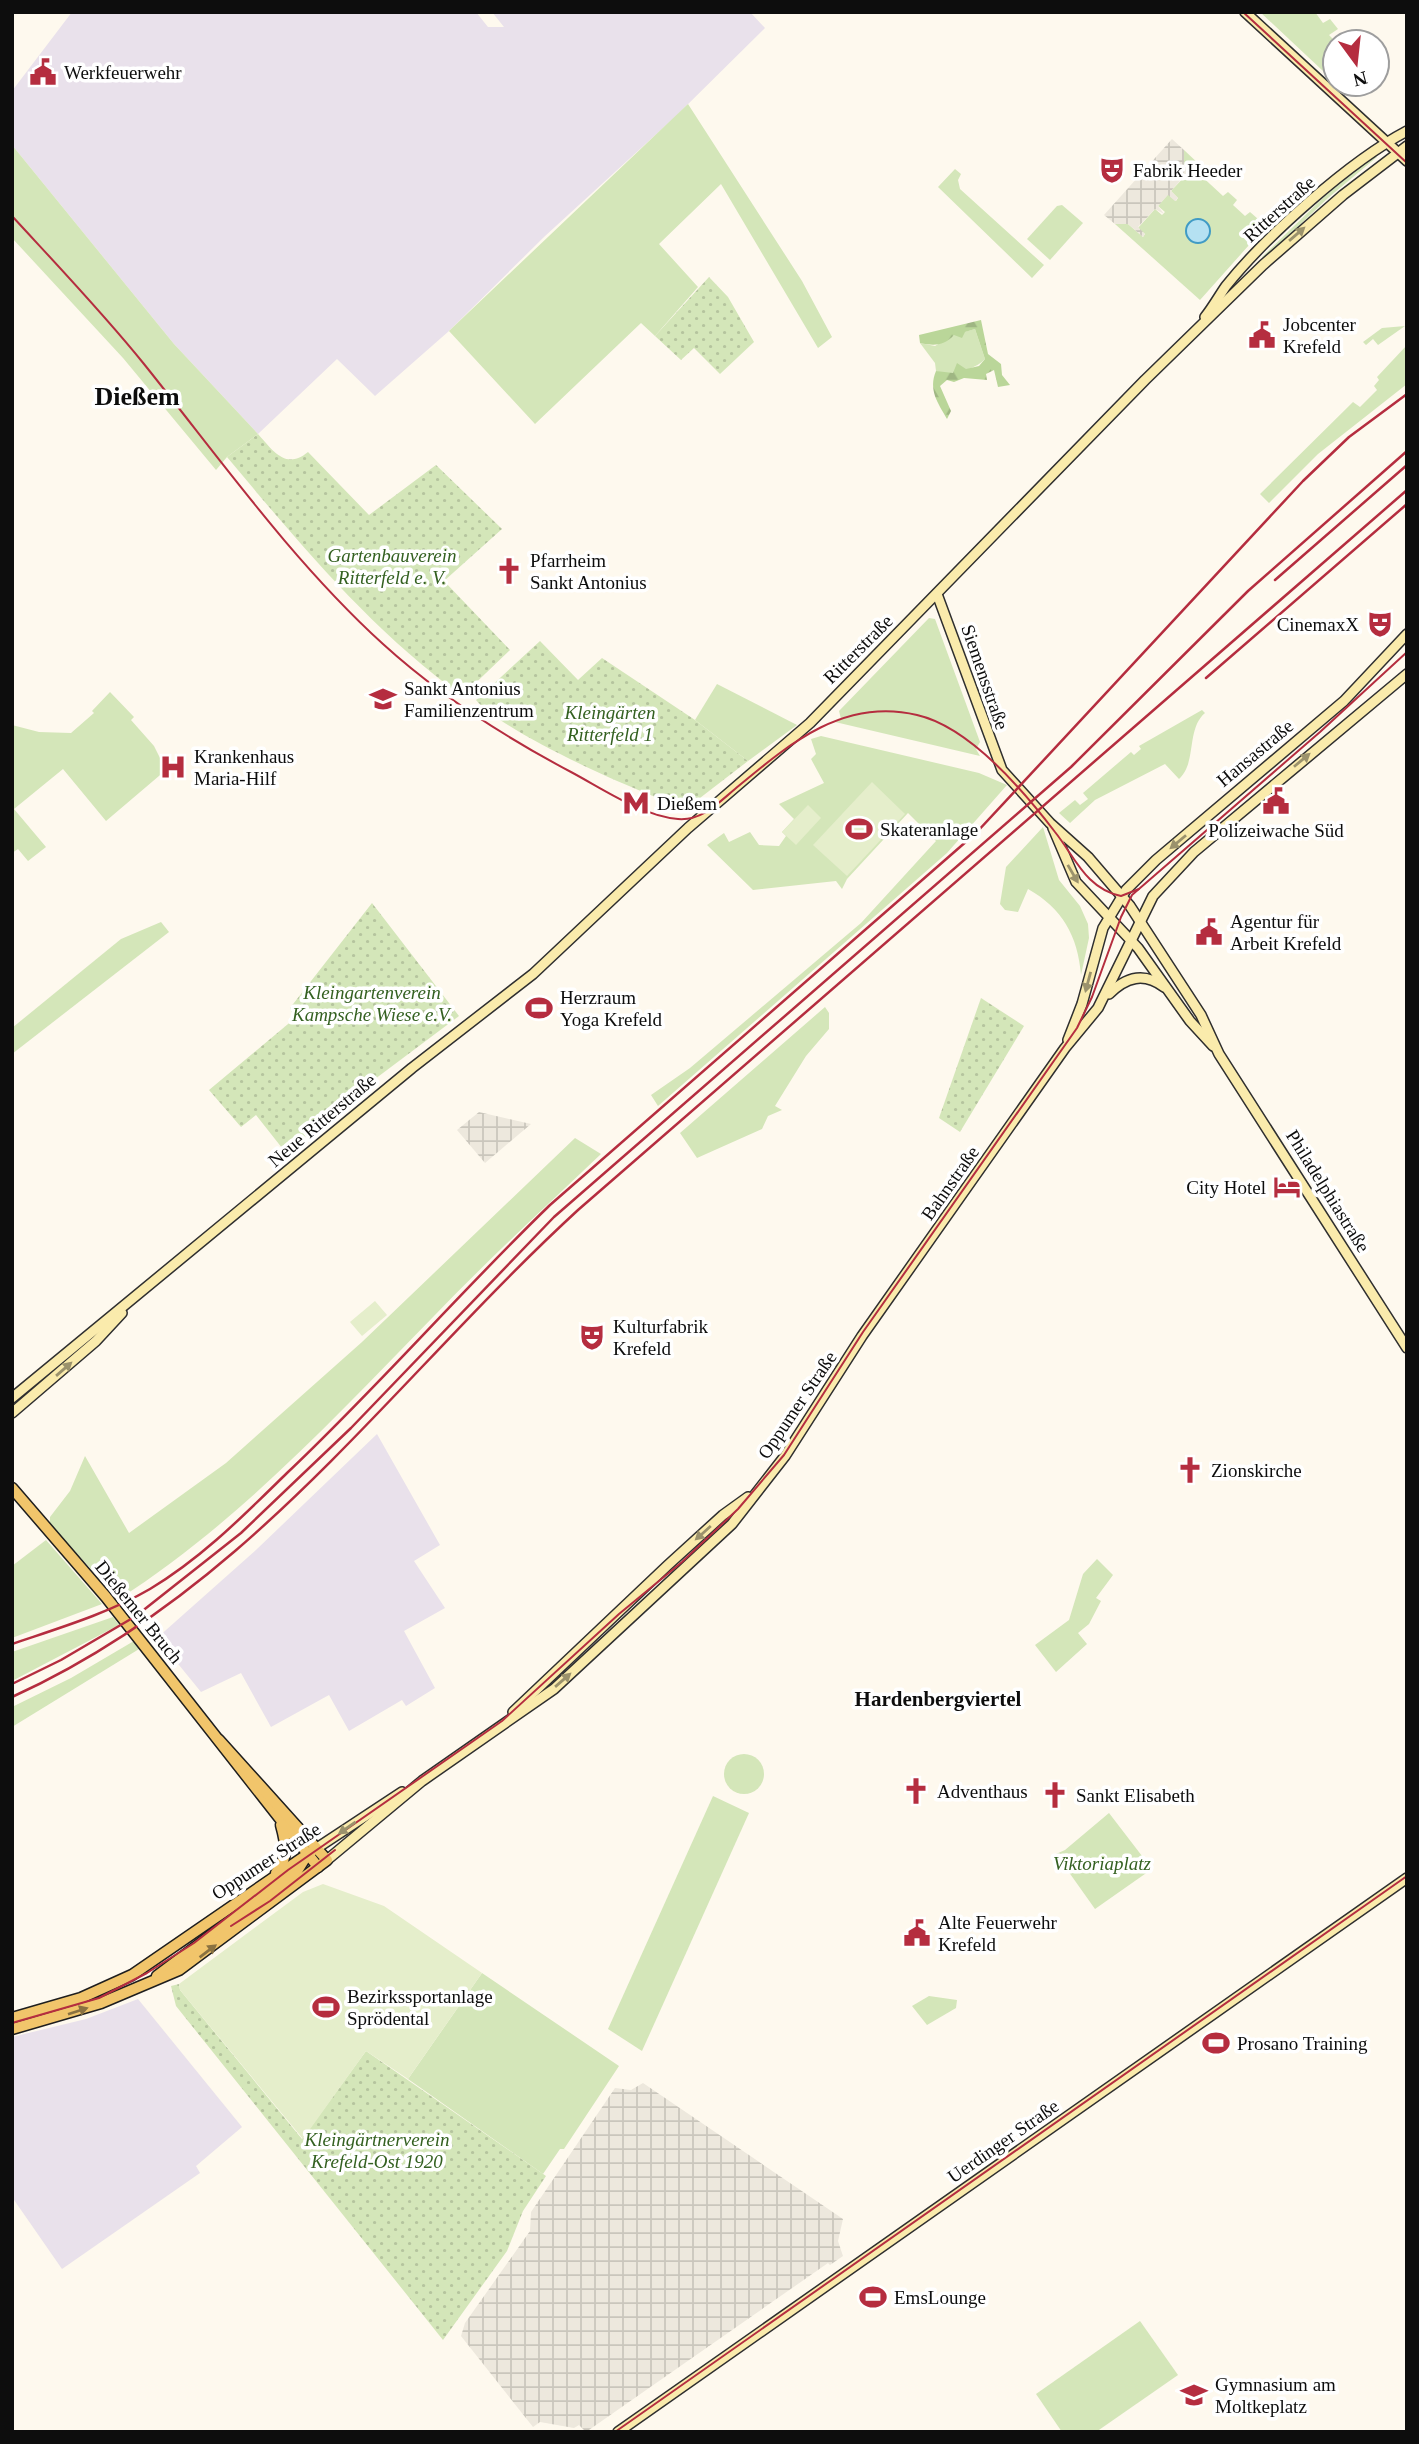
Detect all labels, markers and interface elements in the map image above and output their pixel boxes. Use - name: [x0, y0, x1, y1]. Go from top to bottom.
- north arrow: [1321, 28, 1391, 98]
- public building icon: Werkfeuerwehr: [28, 57, 58, 87]
- place label: Werkfeuerwehr: [64, 62, 182, 83]
- text: N: [1351, 67, 1370, 91]
- theatre icon: Fabrik Heeder: [1097, 155, 1127, 185]
- place label: Fabrik Heeder: [1133, 160, 1243, 181]
- street label: Ritterstraße: [1239, 172, 1319, 246]
- one-way arrow: [1289, 227, 1306, 242]
- place label: Jobcenter Krefeld: [1283, 314, 1356, 357]
- public building icon: Jobcenter Krefeld: [1247, 320, 1277, 350]
- district label: Dießem: [94, 382, 180, 411]
- park label: Gartenbauverein Ritterfeld e. V.: [327, 545, 457, 588]
- place label: Pfarrheim Sankt Antonius: [530, 550, 647, 593]
- church icon: Pfarrheim Sankt Antonius: [494, 556, 524, 586]
- theatre icon: CinemaxX: [1365, 609, 1395, 639]
- street label: Ritterstraße: [819, 610, 897, 688]
- place label: CinemaxX: [1277, 614, 1359, 635]
- street label: Siemensstraße: [957, 622, 1013, 732]
- place label: Sankt Antonius Familienzentrum: [404, 678, 534, 721]
- school or university icon: Sankt Antonius Familienzentrum: [368, 684, 398, 714]
- park label: Kleingärten Ritterfeld 1: [564, 702, 655, 745]
- street label: Hansastraße: [1213, 715, 1297, 791]
- place label: Krankenhaus Maria-Hilf: [194, 746, 294, 789]
- hospital icon: Krankenhaus Maria-Hilf: [158, 752, 188, 782]
- one-way arrow: [1293, 752, 1311, 768]
- public building icon: Polizeiwache Süd: [1261, 786, 1291, 816]
- metro station icon: Dießem: [621, 788, 651, 818]
- place label: Dießem: [657, 793, 717, 814]
- sports icon: Skateranlage: [844, 814, 874, 844]
- place label: Skateranlage: [880, 819, 978, 840]
- place label: Polizeiwache Süd: [1208, 820, 1344, 841]
- one-way arrow: [1170, 834, 1187, 849]
- one-way arrow: [1067, 864, 1079, 883]
- place label: Agentur für Arbeit Krefeld: [1230, 911, 1342, 954]
- public building icon: Agentur für Arbeit Krefeld: [1194, 917, 1224, 947]
- one-way arrow: [1082, 971, 1093, 993]
- park label: Kleingartenverein Kampsche Wiese e.V.: [291, 982, 452, 1025]
- place label: Herzraum Yoga Krefeld: [560, 987, 663, 1030]
- sports icon: Herzraum Yoga Krefeld: [524, 993, 554, 1023]
- street label: Neue Ritterstraße: [264, 1069, 380, 1171]
- street label: Philadelphiastraße: [1282, 1126, 1374, 1256]
- street label: Bahnstraße: [917, 1142, 983, 1224]
- hotel icon: City Hotel: [1272, 1172, 1302, 1202]
- place label: City Hotel: [1186, 1177, 1266, 1198]
- place label: Kulturfabrik Krefeld: [613, 1316, 708, 1359]
- theatre icon: Kulturfabrik Krefeld: [577, 1322, 607, 1352]
- street label: Oppumer Straße: [753, 1347, 841, 1463]
- one-way arrow: [55, 1361, 73, 1377]
- church icon: Zionskirche: [1175, 1455, 1205, 1485]
- place label: Zionskirche: [1211, 1460, 1302, 1481]
- one-way arrow: [694, 1525, 712, 1541]
- street label: Dießemer Bruch: [91, 1556, 187, 1668]
- one-way arrow: [554, 1672, 572, 1688]
- district label: Hardenbergviertel: [855, 1687, 1022, 1711]
- church icon: Adventhaus: [901, 1776, 931, 1806]
- church icon: Sankt Elisabeth: [1040, 1780, 1070, 1810]
- place label: Adventhaus: [937, 1781, 1028, 1802]
- place label: Sankt Elisabeth: [1076, 1785, 1195, 1806]
- street label: Oppumer Straße: [208, 1818, 324, 1904]
- one-way arrow: [338, 1821, 356, 1835]
- park label: Viktoriaplatz: [1053, 1853, 1152, 1874]
- place label: Alte Feuerwehr Krefeld: [938, 1912, 1057, 1955]
- public building icon: Alte Feuerwehr Krefeld: [902, 1918, 932, 1948]
- one-way arrow: [199, 1944, 217, 1958]
- place label: Bezirkssportanlage Sprödental: [347, 1986, 493, 2029]
- sports icon: Bezirkssportanlage Sprödental: [311, 1992, 341, 2022]
- one-way arrow: [68, 2005, 89, 2016]
- sports icon: Prosano Training: [1201, 2028, 1231, 2058]
- place label: Prosano Training: [1237, 2033, 1368, 2054]
- street label: Uerdinger Straße: [944, 2095, 1062, 2187]
- park label: Kleingärtnerverein Krefeld-Ost 1920: [304, 2129, 449, 2172]
- sports icon: EmsLounge: [858, 2282, 888, 2312]
- place label: EmsLounge: [894, 2287, 986, 2308]
- place label: Gymnasium am Moltkeplatz: [1215, 2374, 1336, 2417]
- school or university icon: Gymnasium am Moltkeplatz: [1179, 2380, 1209, 2410]

